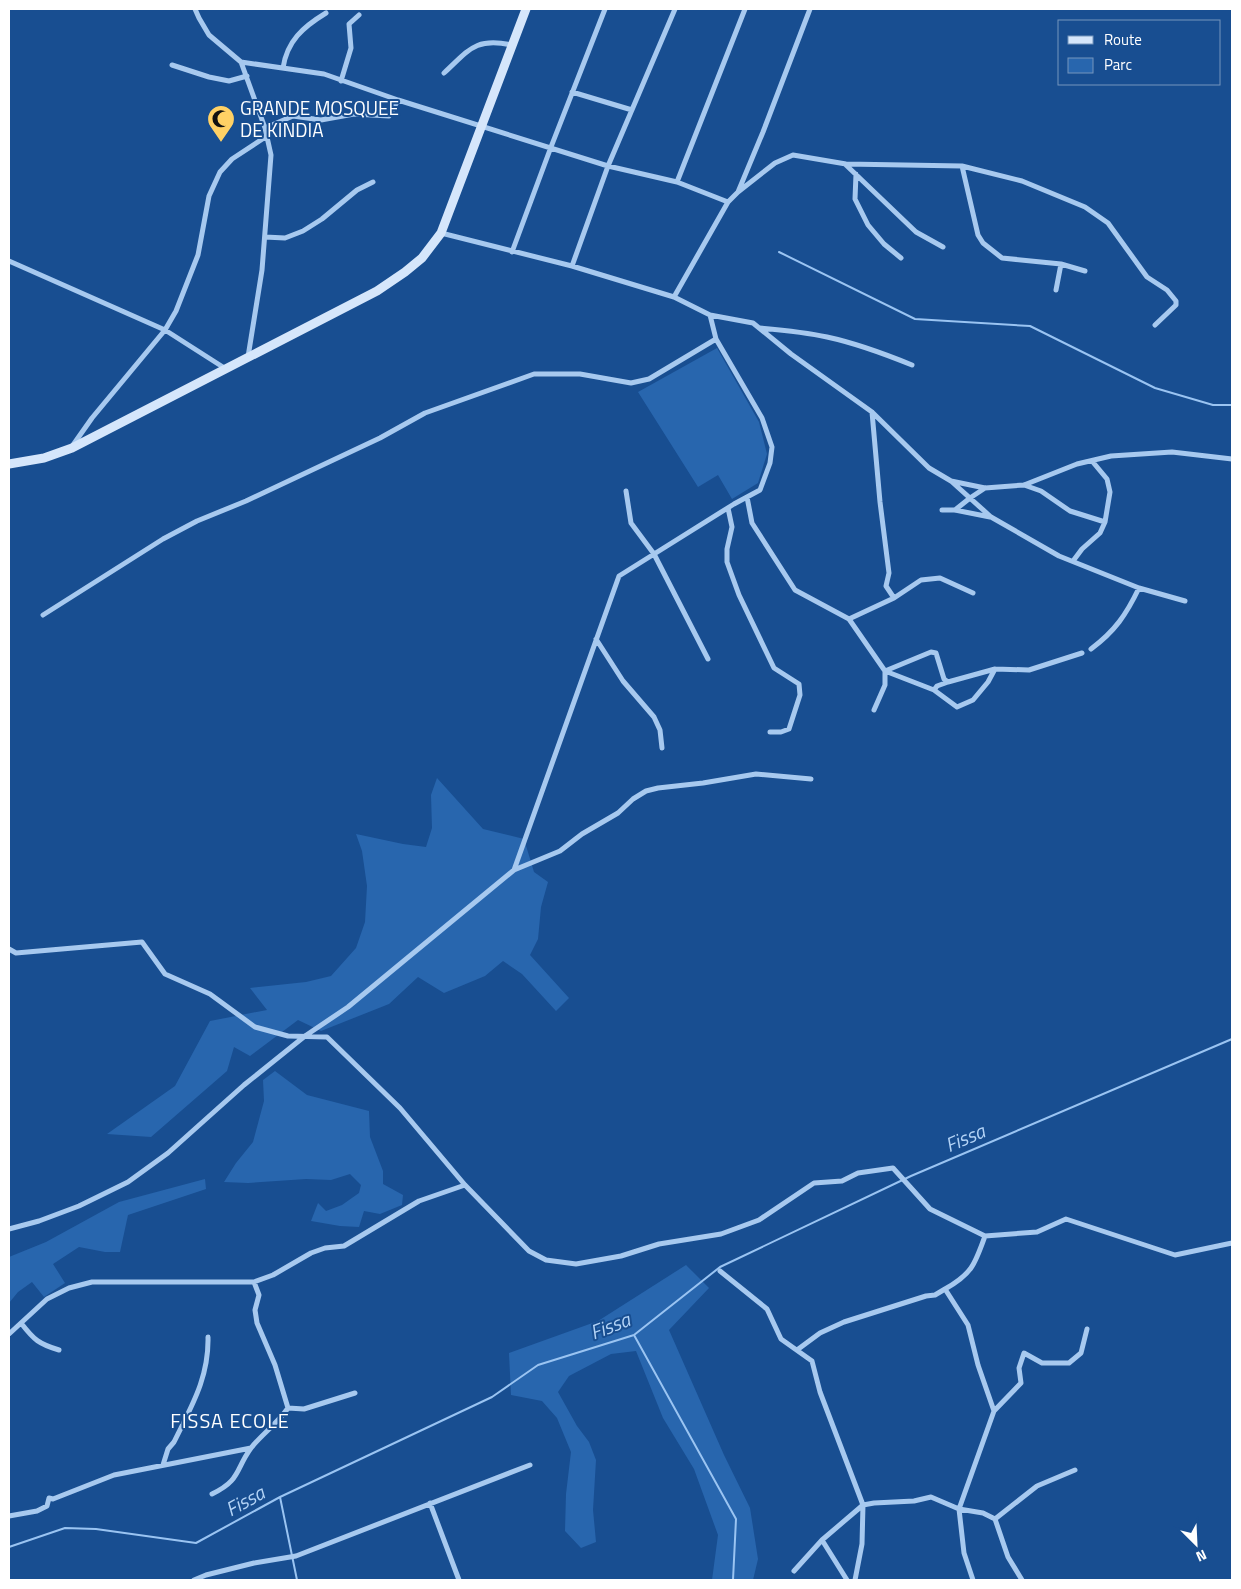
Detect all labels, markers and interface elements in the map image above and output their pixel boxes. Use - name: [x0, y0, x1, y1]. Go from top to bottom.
- legend: [1058, 20, 1221, 85]
- text: Route: [1104, 28, 1142, 51]
- text: Parc: [1104, 53, 1132, 76]
- place label: GRANDE MOSQUEE DE KINDIA: [240, 93, 399, 144]
- mosque icon: GRANDE MOSQUEE DE KINDIA: [206, 104, 236, 143]
- water label: Fissa: [940, 1115, 991, 1160]
- water label: Fissa: [585, 1303, 635, 1347]
- district label: FISSA ECOLE: [170, 1405, 290, 1436]
- water label: Fissa: [219, 1477, 271, 1524]
- north arrow: [1171, 1519, 1221, 1569]
- text: N: [1193, 1545, 1210, 1568]

